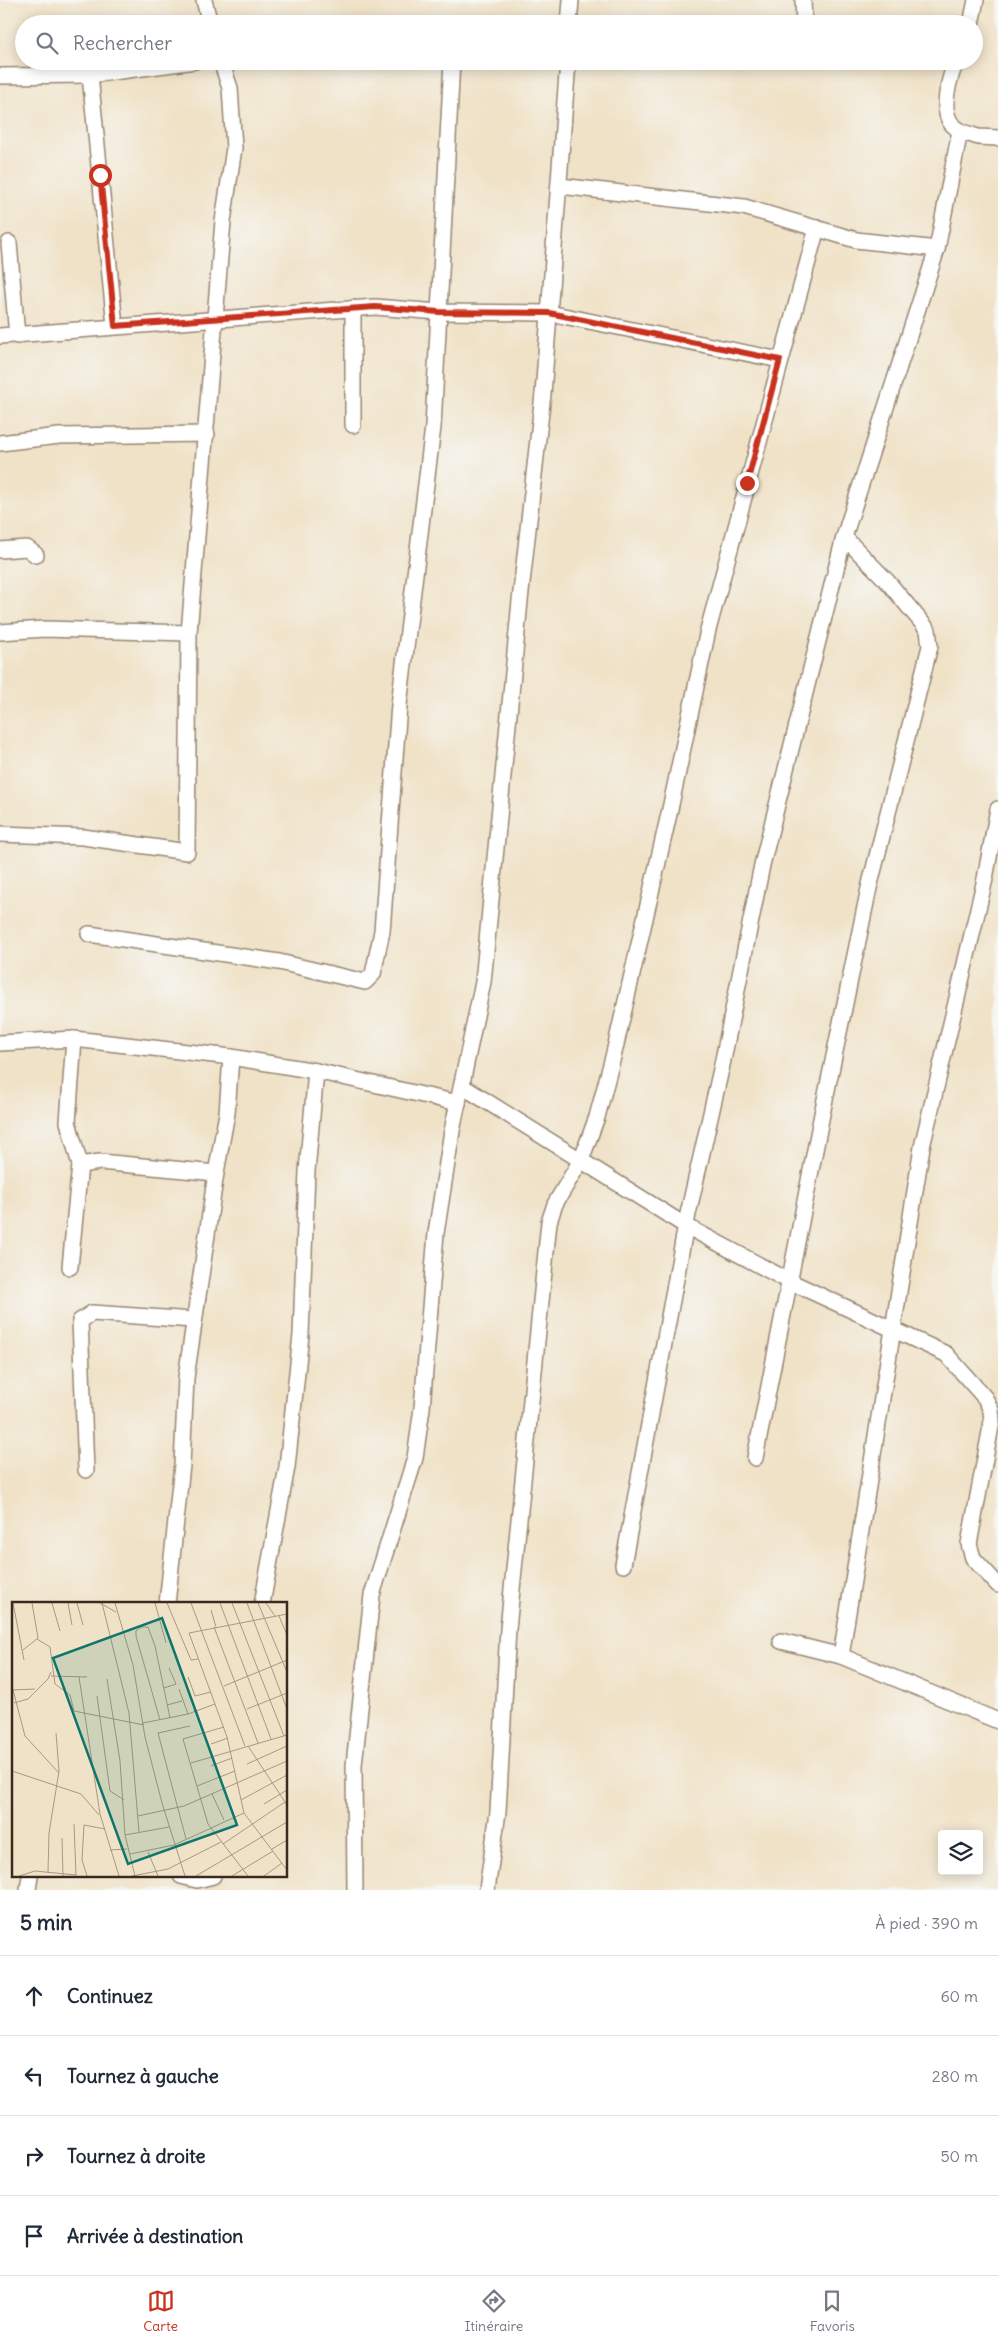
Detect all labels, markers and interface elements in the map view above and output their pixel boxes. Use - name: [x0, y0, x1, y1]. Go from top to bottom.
- search box: [15, 15, 983, 70]
- icon: search: [33, 29, 61, 57]
- text: Rechercher: [73, 31, 172, 55]
- route start: [89, 164, 112, 187]
- route end: [736, 472, 759, 495]
- inset map: [12, 1602, 288, 1878]
- map controls: [938, 1830, 983, 1875]
- button: layers: [938, 1830, 983, 1875]
- text: 5 min: [20, 1909, 72, 1936]
- text: À pied · 390 m: [875, 1913, 978, 1933]
- icon: ahead: [20, 1982, 48, 2010]
- text: Continuez: [67, 1984, 153, 2008]
- text: 60 m: [940, 1986, 978, 2006]
- icon: left: [20, 2062, 48, 2090]
- text: Tournez à gauche: [67, 2064, 219, 2088]
- text: 280 m: [932, 2066, 978, 2086]
- icon: right: [20, 2142, 48, 2170]
- text: Tournez à droite: [67, 2144, 206, 2168]
- text: 50 m: [940, 2146, 978, 2166]
- icon: arrive: [20, 2222, 48, 2250]
- text: Arrivée à destination: [67, 2224, 243, 2248]
- tab: Carte: [143, 2287, 178, 2335]
- tab: Itinéraire: [464, 2287, 523, 2335]
- tab: Favoris: [810, 2287, 855, 2335]

